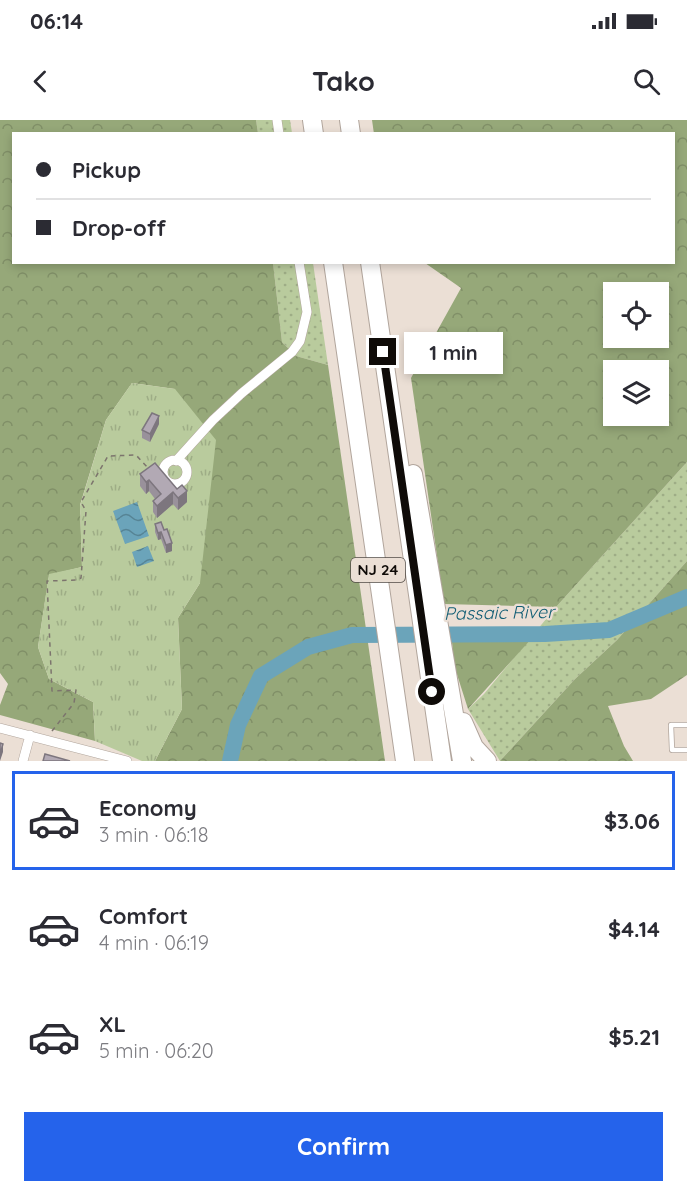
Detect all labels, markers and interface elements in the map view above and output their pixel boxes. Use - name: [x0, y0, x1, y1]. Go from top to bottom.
- text: 06:14: [30, 7, 83, 35]
- text: Tako: [312, 64, 375, 98]
- icon: back: [24, 65, 57, 98]
- icon: search: [630, 65, 663, 98]
- text: Pickup: [72, 156, 141, 184]
- text: Drop-off: [72, 214, 166, 242]
- map controls: [603, 282, 669, 426]
- button: locate: [603, 282, 669, 348]
- callout: 1 min: [404, 331, 503, 373]
- route end: [369, 338, 396, 365]
- text: 1 min: [429, 340, 478, 365]
- button: layers: [603, 360, 669, 426]
- road number: NJ 24: [351, 558, 405, 582]
- water label: Passaic River: [444, 600, 556, 625]
- route start: [418, 678, 445, 705]
- icon: car: [27, 794, 81, 848]
- text: Economy: [99, 794, 197, 822]
- text: $3.06: [604, 807, 660, 835]
- text: 3 min · 06:18: [99, 822, 208, 847]
- icon: car: [27, 902, 81, 956]
- text: Comfort: [99, 902, 188, 930]
- text: $4.14: [608, 915, 660, 943]
- text: 4 min · 06:19: [99, 930, 209, 955]
- icon: car: [27, 1010, 81, 1064]
- text: XL: [99, 1010, 126, 1038]
- text: $5.21: [609, 1023, 660, 1051]
- text: 5 min · 06:20: [99, 1038, 214, 1063]
- button: Confirm: [24, 1112, 663, 1181]

